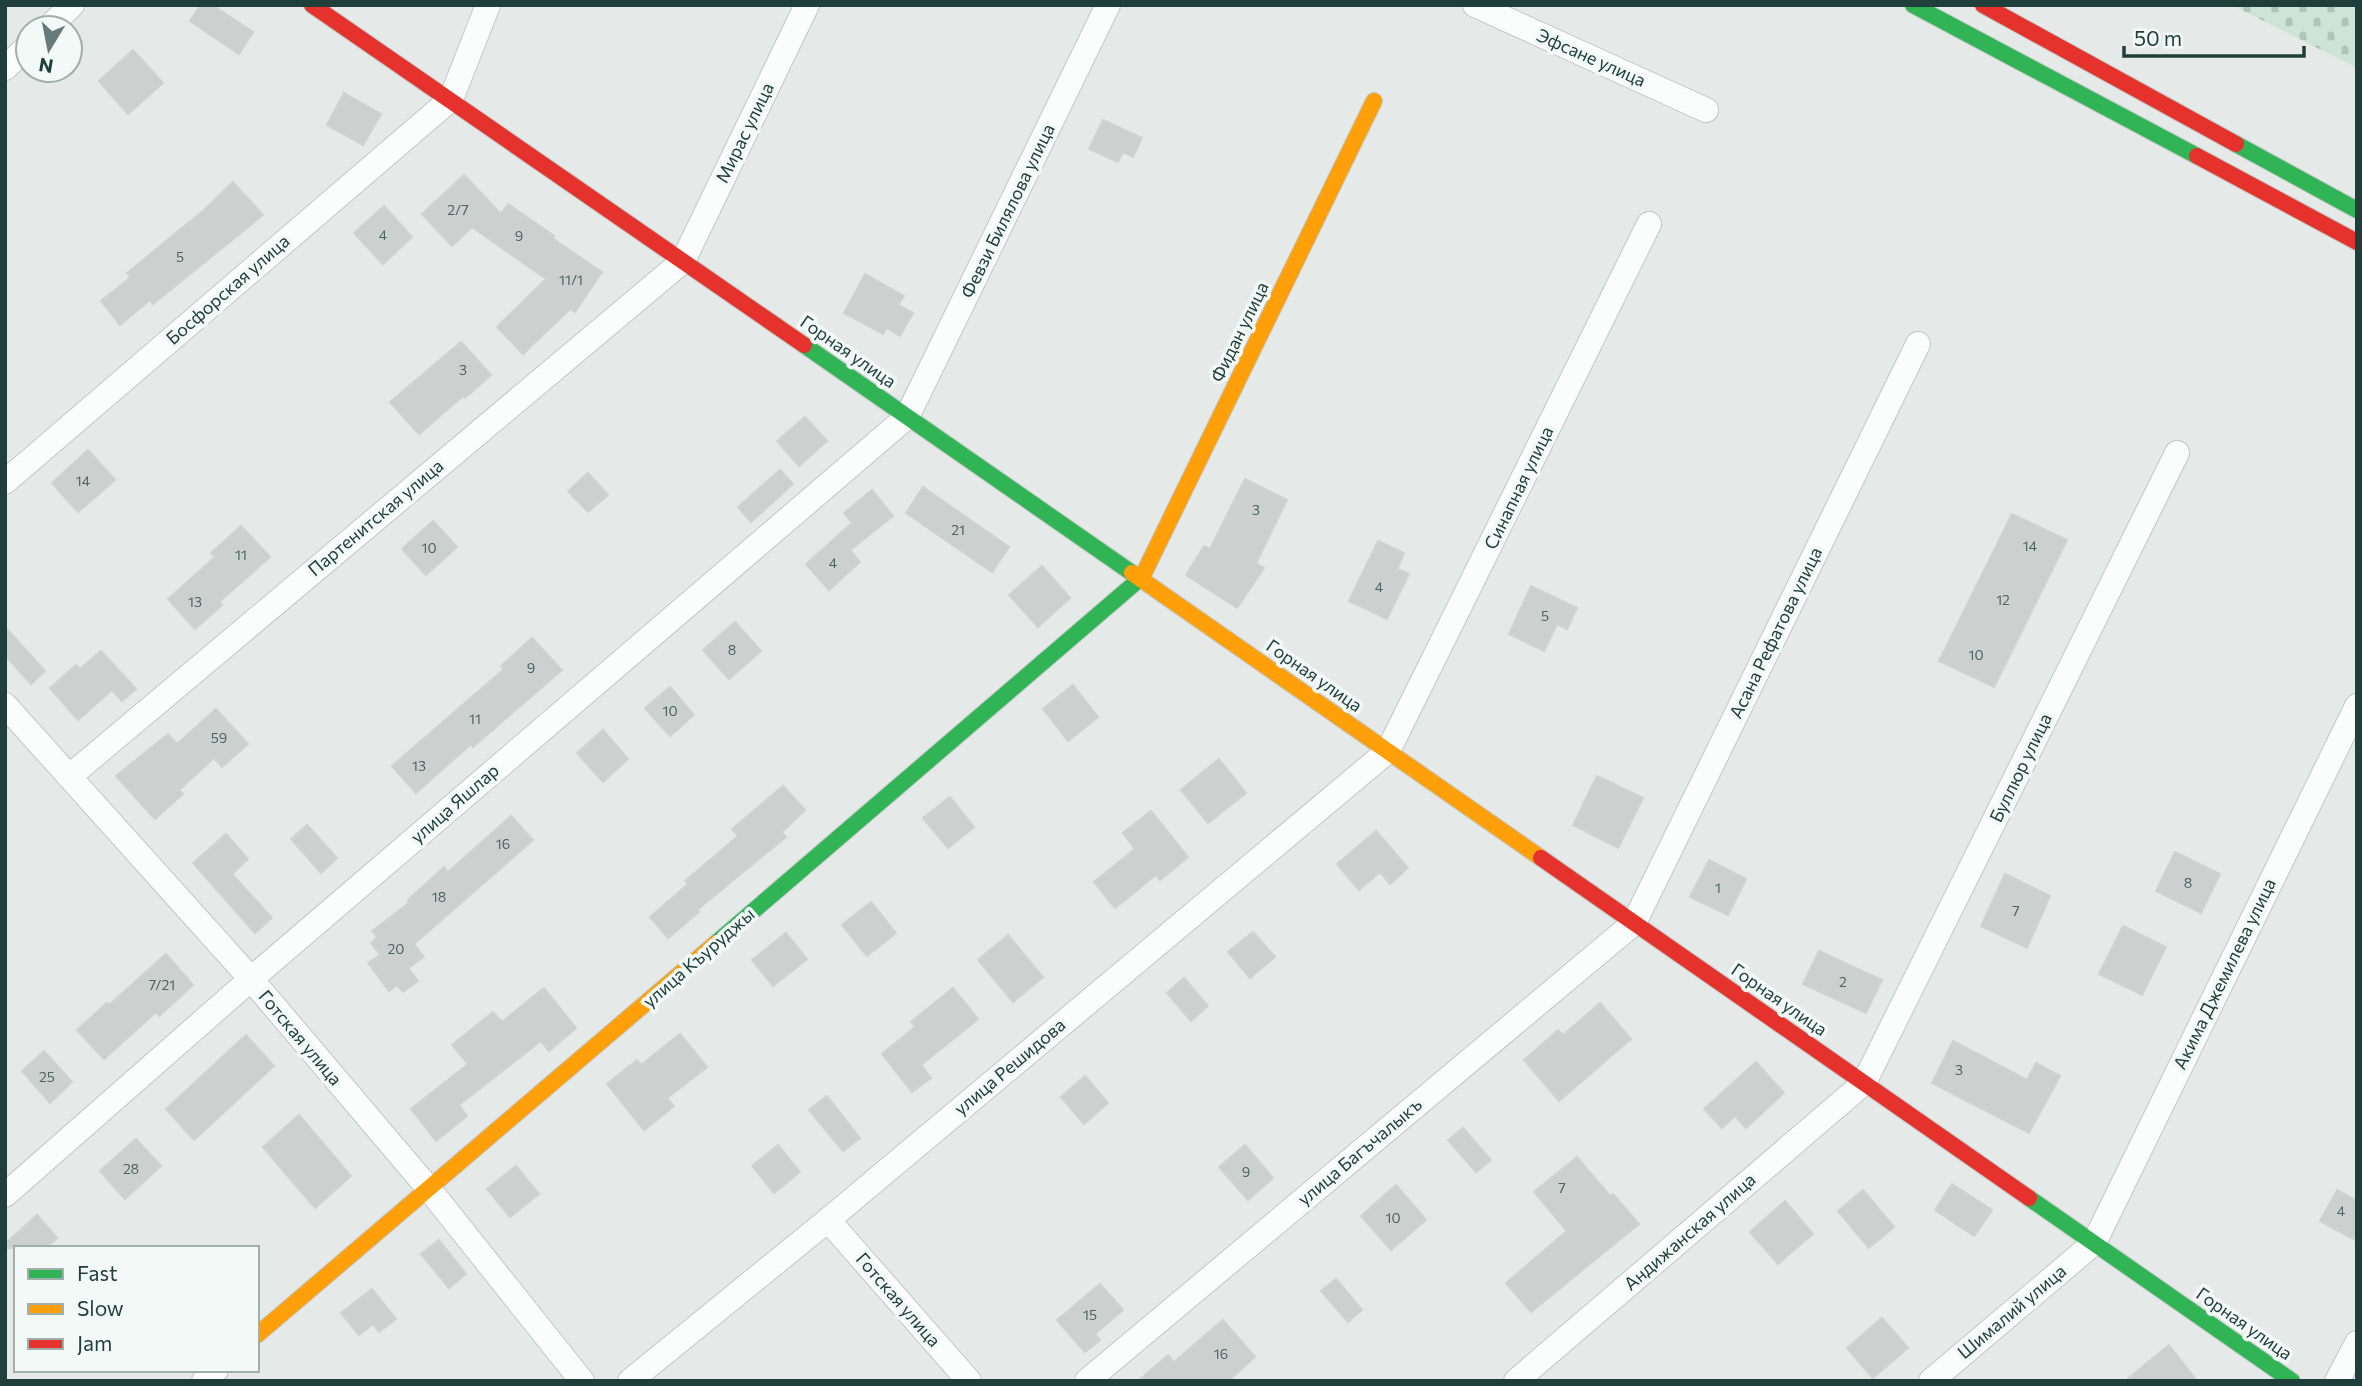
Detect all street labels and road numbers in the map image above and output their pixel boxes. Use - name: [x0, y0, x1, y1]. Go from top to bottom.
- street label: Эфсане улица: [1533, 23, 1649, 91]
- street label: Мирас улица: [710, 79, 778, 186]
- street label: Февзи Билялова улица: [955, 120, 1059, 301]
- street label: Босфорская улица: [161, 230, 294, 349]
- street label: Фидан улица: [1205, 278, 1273, 385]
- street label: Горная улица: [796, 310, 901, 392]
- street label: Синапная улица: [1479, 422, 1557, 553]
- street label: Партенитская улица: [303, 454, 448, 580]
- street label: Асана Рефатова улица: [1724, 543, 1826, 722]
- street label: Горная улица: [1262, 634, 1367, 716]
- street label: Буллюр улица: [1984, 710, 2056, 826]
- street label: улица Яшлар: [406, 759, 503, 848]
- street label: Акима Джемилева улица: [2168, 874, 2280, 1073]
- street label: улица Къуруджы: [638, 903, 759, 1012]
- street label: Горная улица: [1727, 958, 1832, 1040]
- street label: Готская улица: [254, 985, 347, 1090]
- street label: улица Решидова: [949, 1013, 1070, 1119]
- street label: улица Багъчалыкъ: [1293, 1093, 1426, 1210]
- street label: Андижанская улица: [1619, 1168, 1760, 1294]
- street label: Готская улица: [852, 1248, 946, 1351]
- street label: Шималий улица: [1953, 1259, 2070, 1363]
- street label: Горная улица: [2192, 1282, 2297, 1364]

